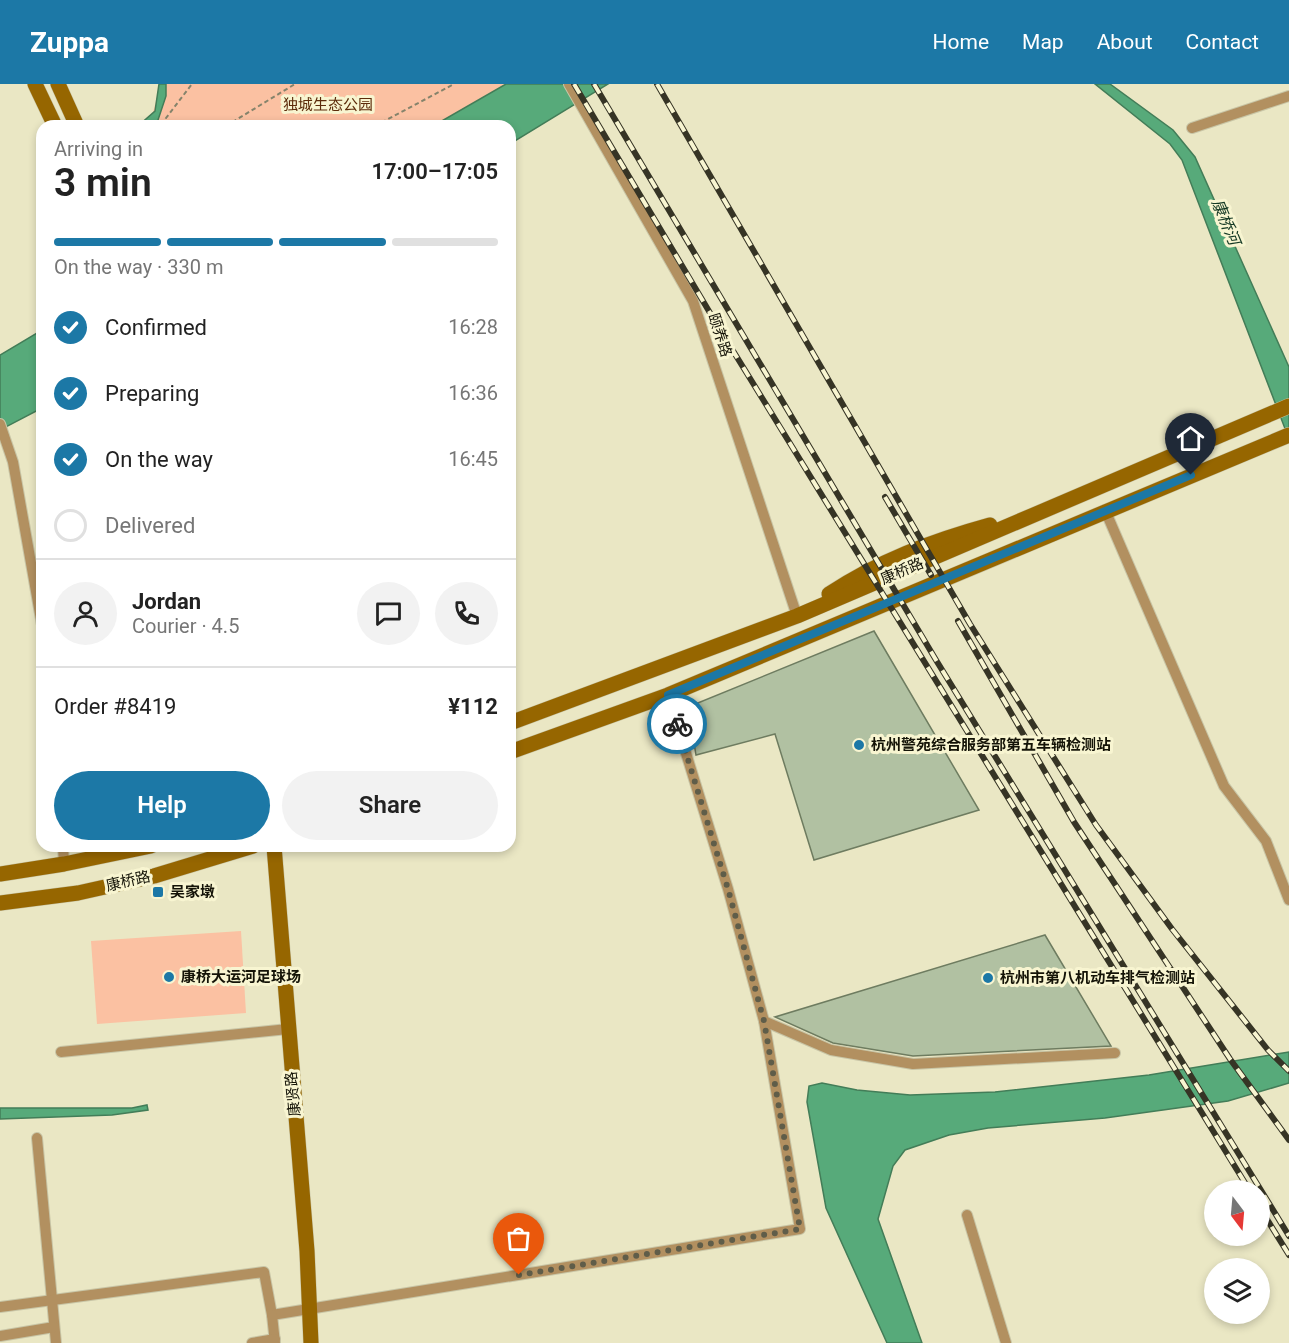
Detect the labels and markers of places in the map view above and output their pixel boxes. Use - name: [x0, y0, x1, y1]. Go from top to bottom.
- pin: [1165, 413, 1216, 475]
- place label: 杭州警苑综合服务部第五车辆检测站: [871, 736, 1111, 754]
- marker: 杭州警苑综合服务部第五车辆检测站: [852, 738, 866, 752]
- place label: 吴家墩: [170, 883, 215, 901]
- marker: 吴家墩: [151, 885, 165, 899]
- place label: 康桥大运河足球场: [181, 968, 301, 986]
- place label: 杭州市第八机动车排气检测站: [1000, 969, 1195, 987]
- marker: 康桥大运河足球场: [162, 970, 176, 984]
- marker: 杭州市第八机动车排气检测站: [981, 971, 995, 985]
- pin: [493, 1213, 544, 1275]

